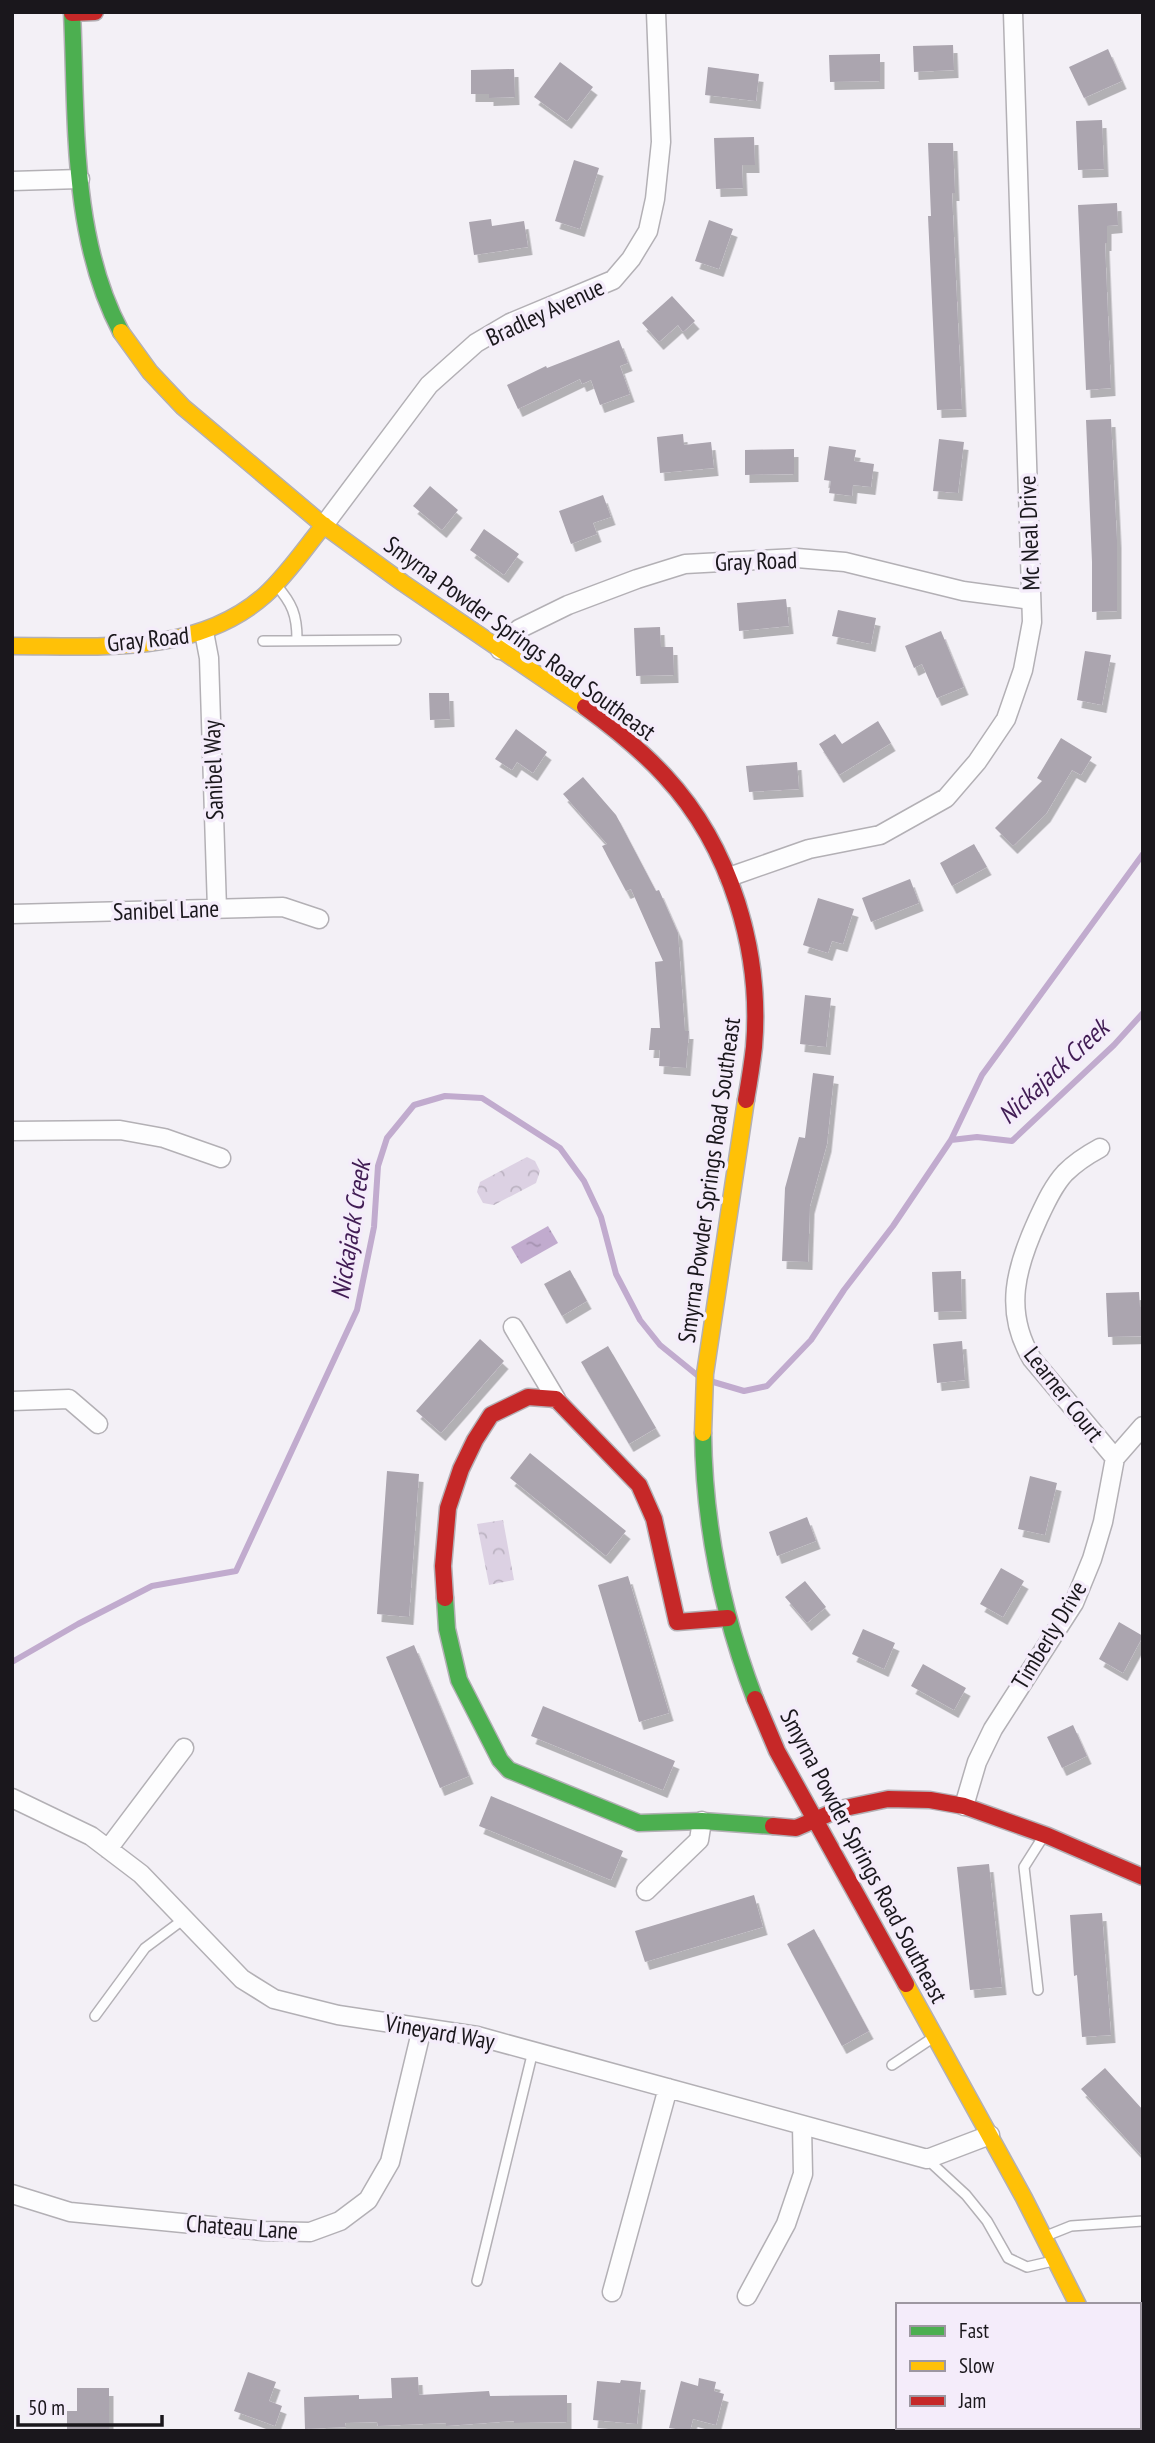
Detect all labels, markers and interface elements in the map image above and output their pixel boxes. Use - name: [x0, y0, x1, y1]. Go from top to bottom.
- street label: Bradley Avenue: [481, 271, 609, 353]
- street label: Mc Neal Drive: [1011, 475, 1047, 591]
- street label: Smyrna Powder Springs Road Southeast: [378, 529, 662, 747]
- street label: Gray Road: [714, 544, 798, 578]
- street label: Gray Road: [105, 619, 191, 659]
- street label: Sanibel Way: [196, 719, 230, 821]
- street label: Sanibel Lane: [112, 893, 220, 927]
- water label: Nickajack Creek: [991, 1009, 1117, 1131]
- street label: Smyrna Powder Springs Road Southeast: [671, 1015, 747, 1345]
- water label: Nickajack Creek: [323, 1156, 378, 1302]
- street label: Learner Court: [1017, 1340, 1111, 1448]
- street label: Timberly Drive: [1005, 1575, 1093, 1695]
- street label: Smyrna Powder Springs Road Southeast: [773, 1704, 955, 2009]
- street label: Vineyard Way: [382, 2007, 497, 2057]
- street label: Chateau Lane: [185, 2208, 299, 2246]
- legend: [896, 2303, 1141, 2429]
- text: Fast: [959, 2317, 989, 2344]
- text: Slow: [959, 2352, 995, 2379]
- scale bar: [18, 2384, 161, 2428]
- text: Jam: [958, 2387, 986, 2414]
- text: 50 m: [28, 2394, 65, 2421]

